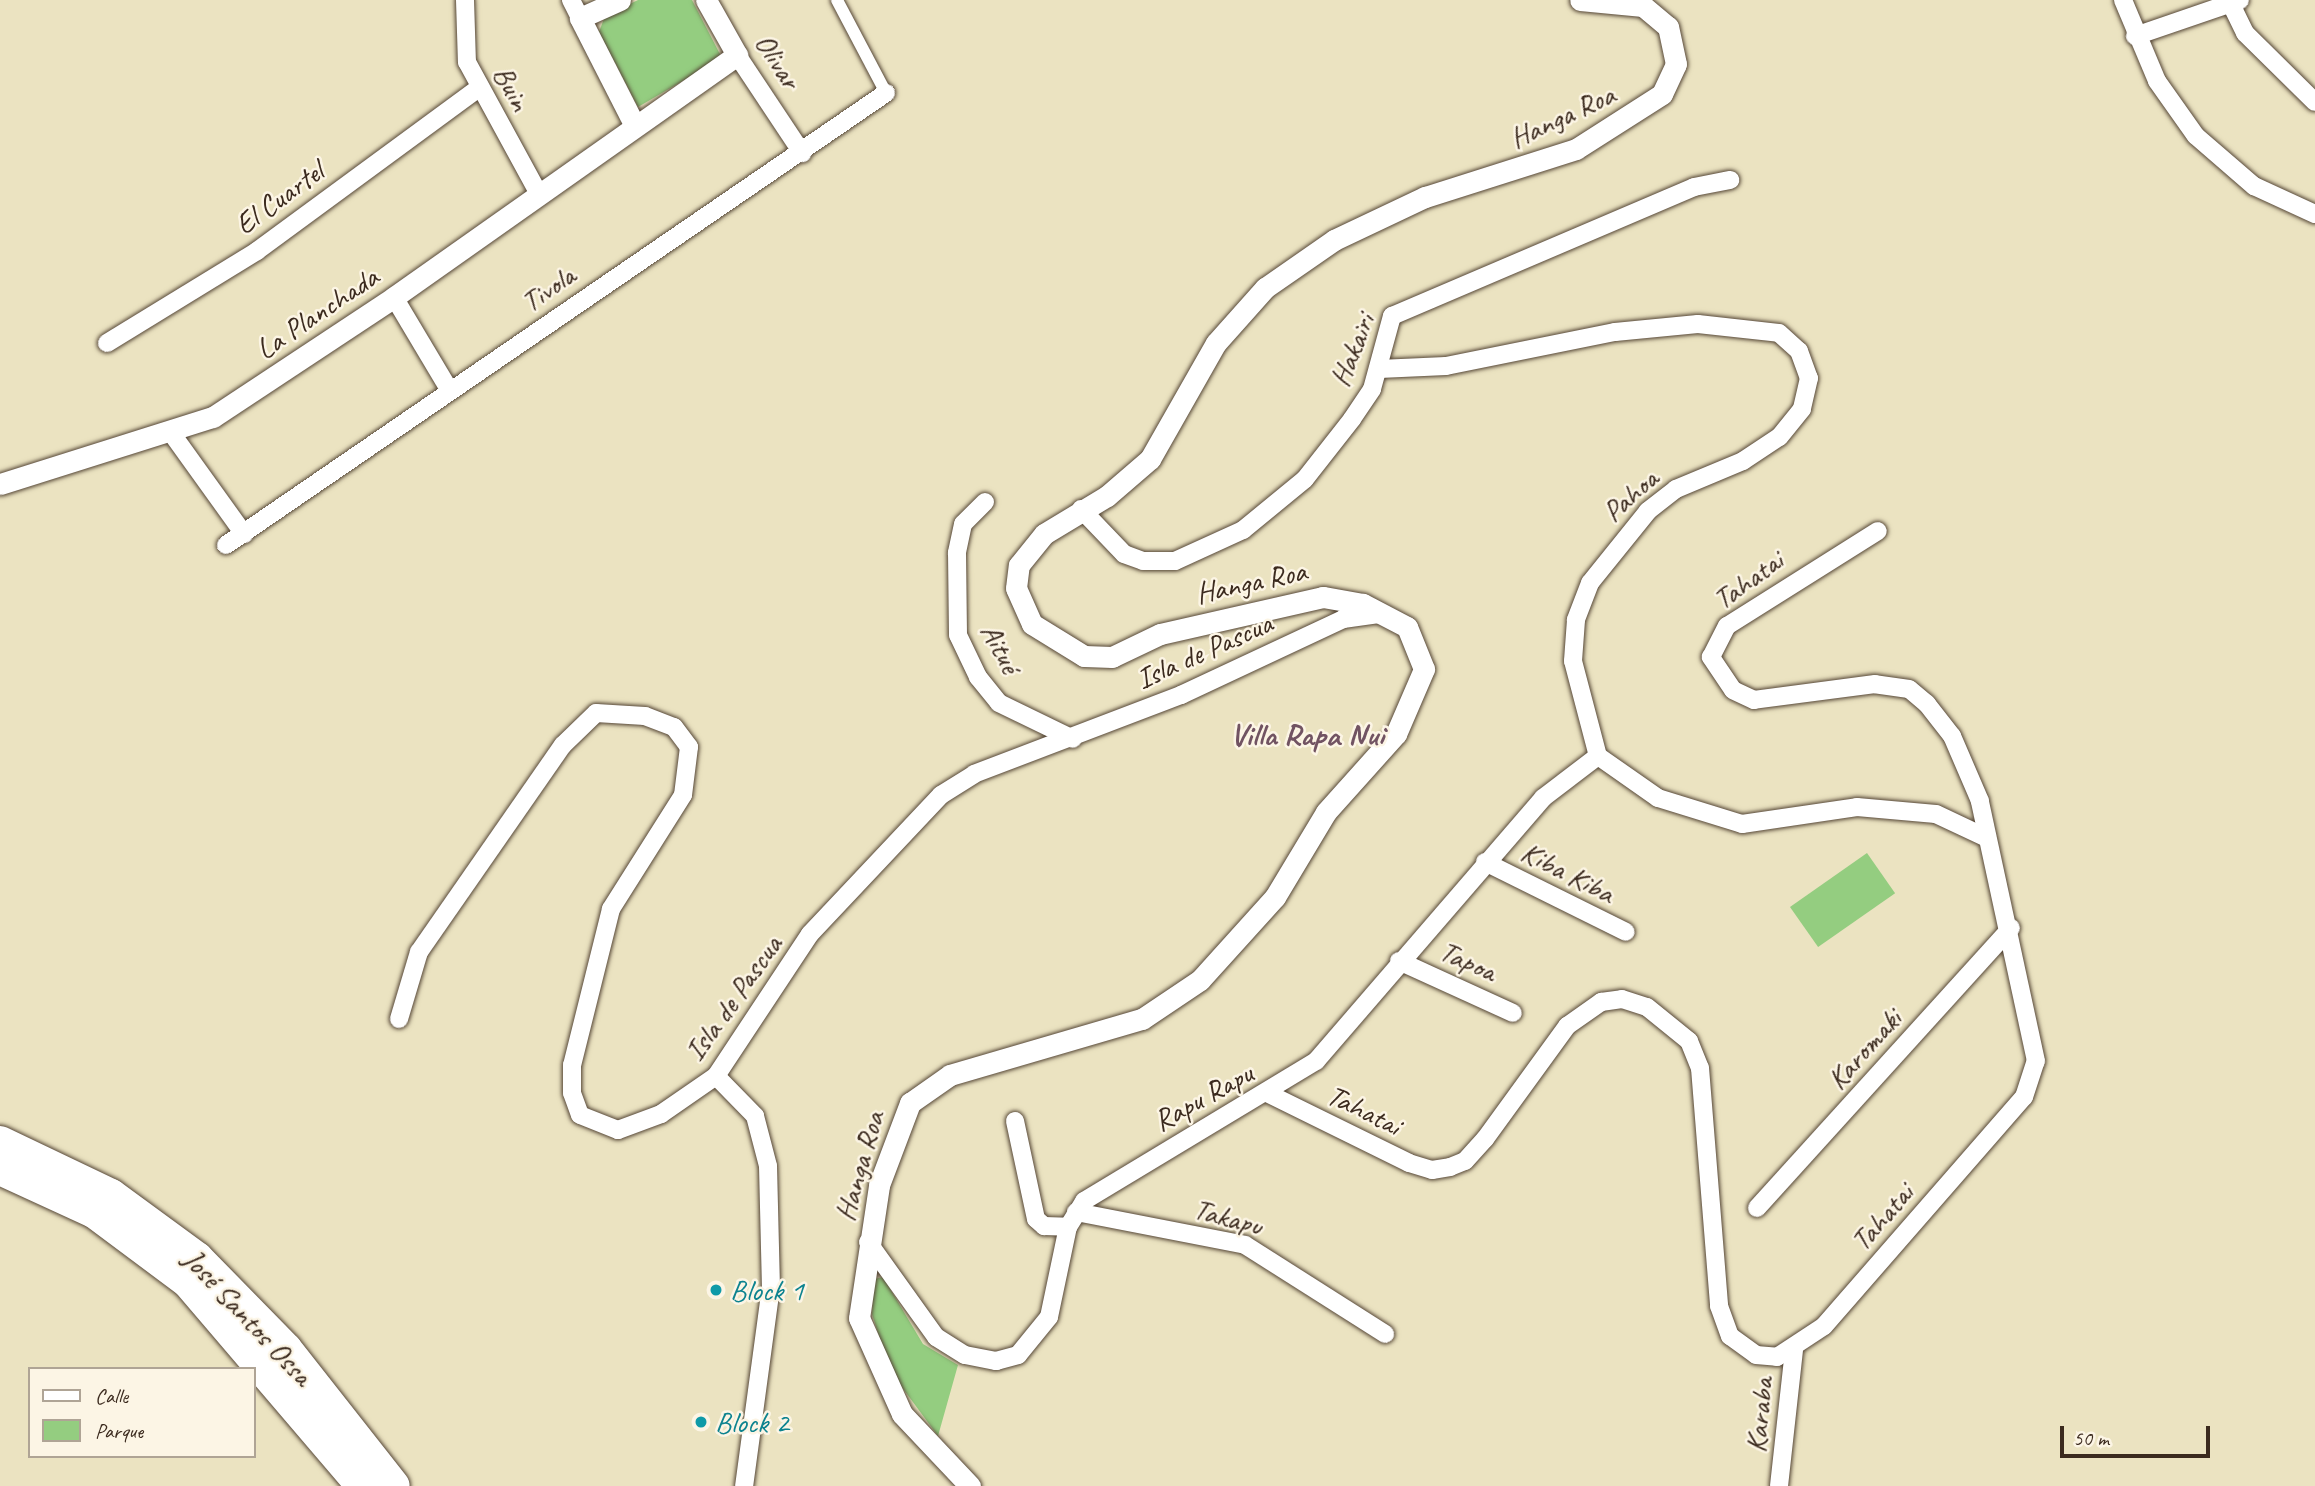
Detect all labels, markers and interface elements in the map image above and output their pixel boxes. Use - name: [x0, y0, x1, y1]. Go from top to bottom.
- street label: Olivar: [747, 26, 809, 96]
- street label: Buin: [485, 59, 539, 117]
- street label: Hanga Roa: [1504, 76, 1620, 156]
- street label: El Cuartel: [228, 154, 330, 242]
- street label: Tivola: [514, 258, 582, 320]
- street label: La Planchada: [249, 259, 385, 367]
- street label: Hakairi: [1321, 308, 1383, 392]
- street label: Pahoa: [1595, 461, 1665, 529]
- street label: Tahatai: [1706, 543, 1790, 617]
- street label: Hanga Roa: [1193, 553, 1309, 611]
- street label: Isla de Pascua: [1130, 605, 1278, 697]
- street label: Aitué: [973, 617, 1029, 679]
- district label: Villa Rapa Nui: [1229, 716, 1385, 754]
- street label: Kiba Kiba: [1516, 833, 1620, 911]
- street label: Isla de Pascua: [676, 928, 790, 1068]
- street label: Tapoa: [1434, 933, 1502, 989]
- street label: Karomaki: [1819, 1001, 1909, 1097]
- street label: Rapu Rapu: [1146, 1055, 1260, 1139]
- street label: Tahatai: [1321, 1077, 1407, 1143]
- street label: Hanga Roa: [826, 1107, 892, 1225]
- street label: Tahatai: [1843, 1176, 1921, 1258]
- street label: Takapu: [1190, 1191, 1266, 1243]
- street label: José Santos Ossa: [175, 1241, 321, 1393]
- place label: Block 1: [730, 1272, 804, 1308]
- marker: Block 1: [708, 1282, 724, 1298]
- legend: [28, 1367, 256, 1458]
- street label: Karaba: [1737, 1376, 1781, 1454]
- text: Calle: [95, 1383, 128, 1409]
- place label: Block 2: [715, 1404, 789, 1440]
- scale bar: [2063, 1412, 2214, 1456]
- marker: Block 2: [693, 1414, 709, 1430]
- text: Parque: [95, 1418, 143, 1444]
- text: 50 m: [2073, 1425, 2109, 1451]

